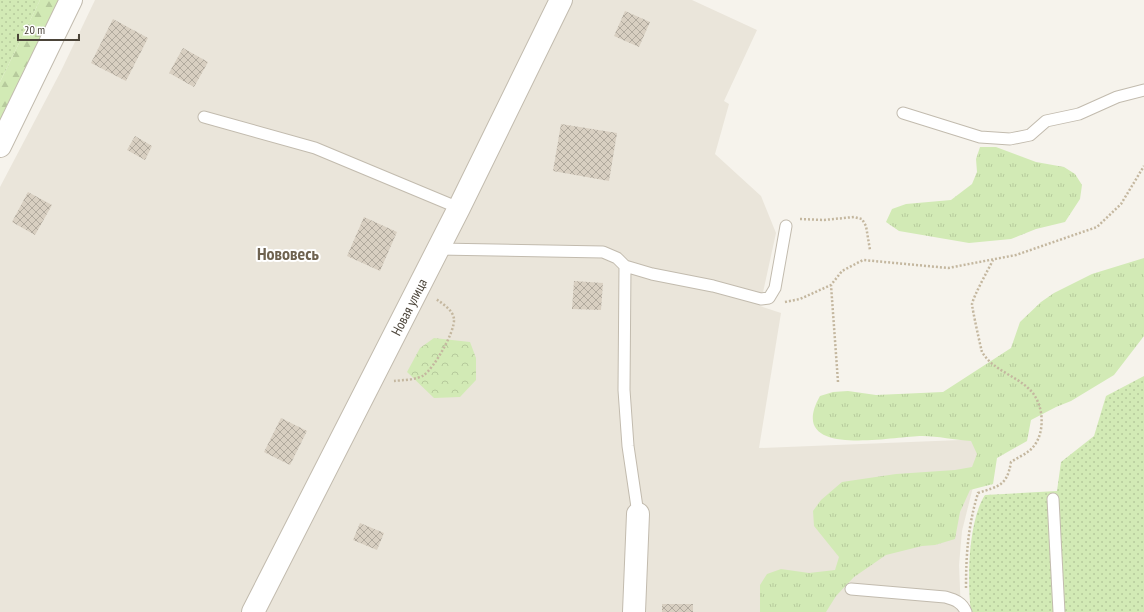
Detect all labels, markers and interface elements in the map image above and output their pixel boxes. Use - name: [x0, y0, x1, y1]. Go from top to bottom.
- scale bar: [18, 16, 79, 42]
- text: 20 m: [24, 22, 45, 37]
- district label: Нововесь: [257, 242, 320, 265]
- street label: Новая улица: [387, 275, 431, 339]

